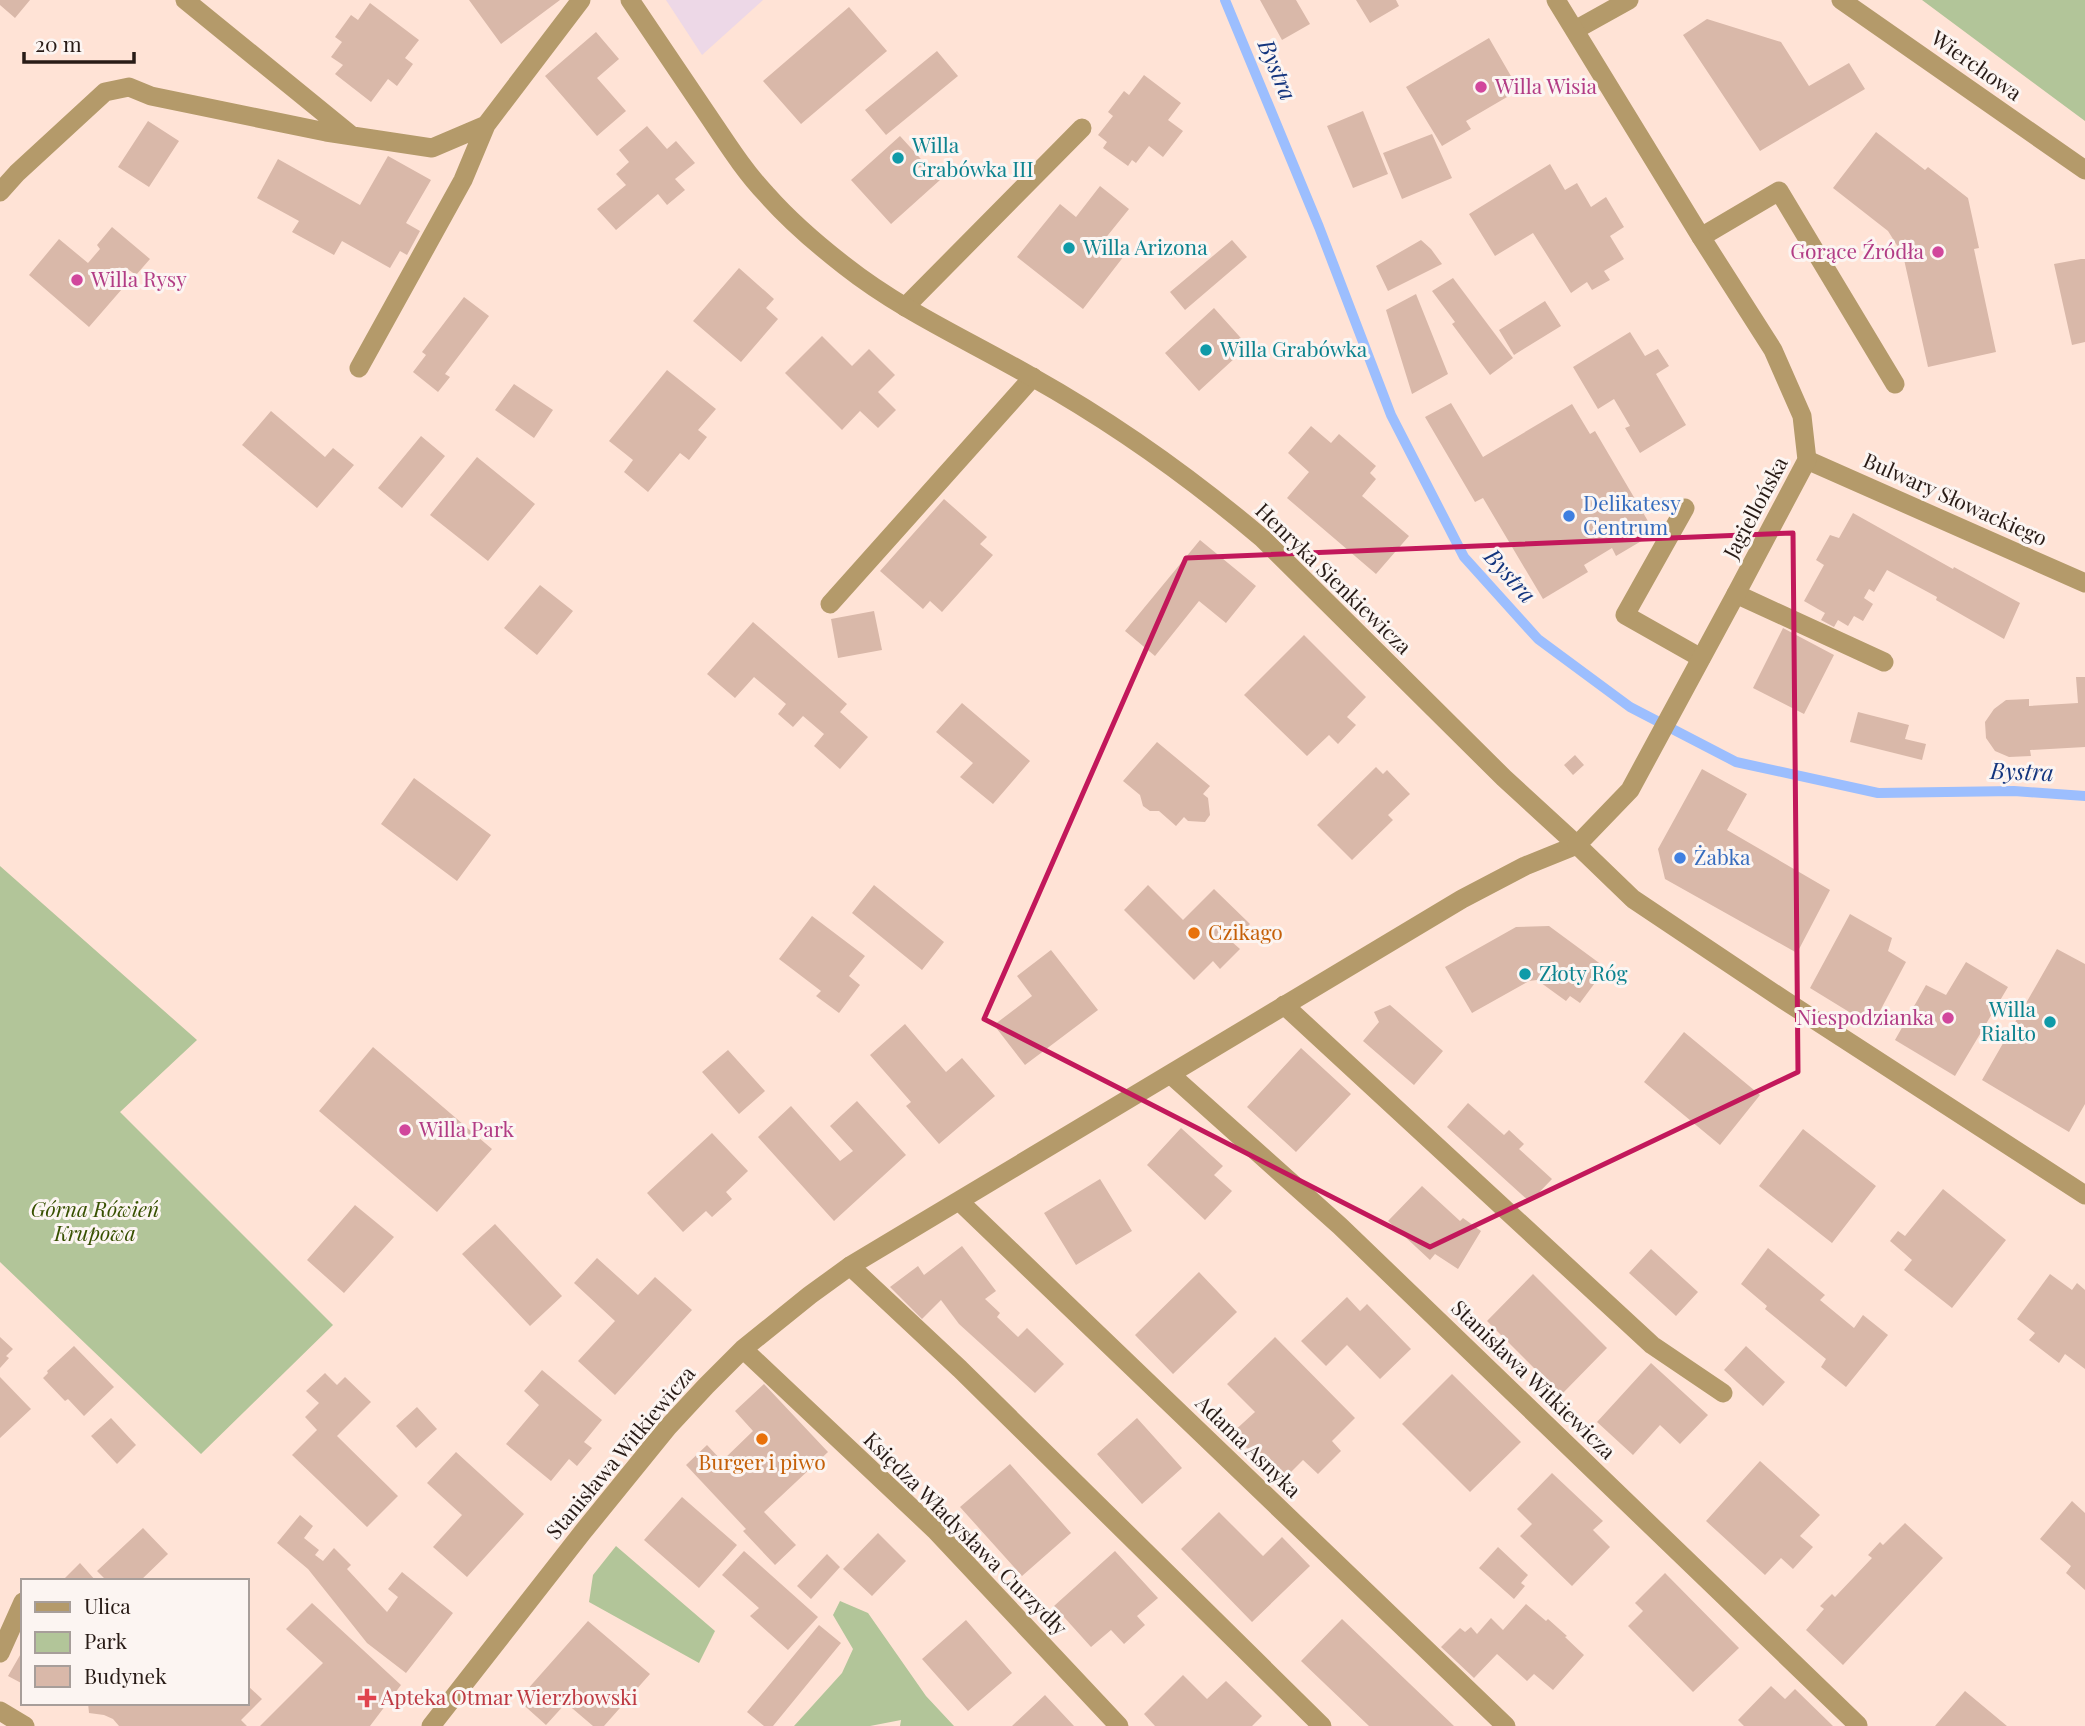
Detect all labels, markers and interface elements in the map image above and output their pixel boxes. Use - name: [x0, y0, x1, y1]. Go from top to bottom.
- scale bar: [24, 21, 135, 65]
- street label: Wierchowa: [1925, 22, 2028, 106]
- text: 20 m: [35, 29, 82, 57]
- water label: Bystra: [1251, 33, 1305, 105]
- place label: Willa Wisia: [1494, 71, 1598, 99]
- marker: Willa Wisia: [1473, 79, 1489, 95]
- place label: Willa Grabówka III: [911, 130, 1034, 182]
- marker: Willa Grabówka III: [890, 150, 906, 166]
- place label: Willa Arizona: [1082, 232, 1208, 260]
- place label: Gorące Źródła: [1790, 236, 1925, 264]
- marker: Willa Arizona: [1061, 240, 1077, 256]
- marker: Gorące Źródła: [1930, 244, 1946, 260]
- place label: Willa Rysy: [90, 264, 187, 292]
- marker: Willa Rysy: [69, 272, 85, 288]
- place label: Willa Grabówka: [1219, 334, 1368, 362]
- marker: Willa Grabówka: [1198, 342, 1214, 358]
- street label: Bulwary Słowackiego: [1860, 445, 2052, 551]
- street label: Jagiellońska: [1715, 451, 1793, 564]
- place label: Delikatesy Centrum: [1583, 488, 1681, 540]
- street label: Henryka Sienkiewicza: [1250, 496, 1419, 660]
- marker: Delikatesy Centrum: [1561, 508, 1577, 524]
- water label: Bystra: [1478, 540, 1544, 609]
- water label: Bystra: [1989, 754, 2054, 787]
- place label: Żabka: [1694, 842, 1751, 870]
- marker: Żabka: [1672, 850, 1688, 866]
- place label: Czikago: [1208, 917, 1283, 945]
- marker: Czikago: [1186, 925, 1202, 941]
- place label: Złoty Róg: [1539, 958, 1628, 986]
- marker: Złoty Róg: [1517, 966, 1533, 982]
- place label: Willa Rialto: [1981, 994, 2037, 1046]
- place label: Niespodzianka: [1796, 1002, 1935, 1030]
- marker: Niespodzianka: [1940, 1010, 1956, 1026]
- marker: Willa Rialto: [2042, 1014, 2058, 1030]
- place label: Willa Park: [418, 1114, 515, 1142]
- marker: Willa Park: [397, 1122, 413, 1138]
- park label: Górna Rówień Krupowa: [31, 1194, 159, 1246]
- street label: Stanisława Witkiewicza: [1446, 1293, 1623, 1465]
- street label: Stanisława Witkiewicza: [539, 1359, 701, 1544]
- street label: Adama Asnyka: [1190, 1388, 1308, 1503]
- street label: Księdza Władysława Curzydły: [858, 1425, 1075, 1641]
- marker: Burger i piwo: [754, 1431, 770, 1447]
- place label: Burger i piwo: [698, 1447, 826, 1475]
- legend: [21, 1579, 248, 1705]
- text: Ulica: [84, 1591, 131, 1619]
- text: Park: [84, 1626, 128, 1654]
- text: Budynek: [84, 1661, 167, 1689]
- place label: Apteka Otmar Wierzbowski: [380, 1682, 638, 1710]
- marker: Apteka Otmar Wierzbowski: [359, 1690, 375, 1706]

